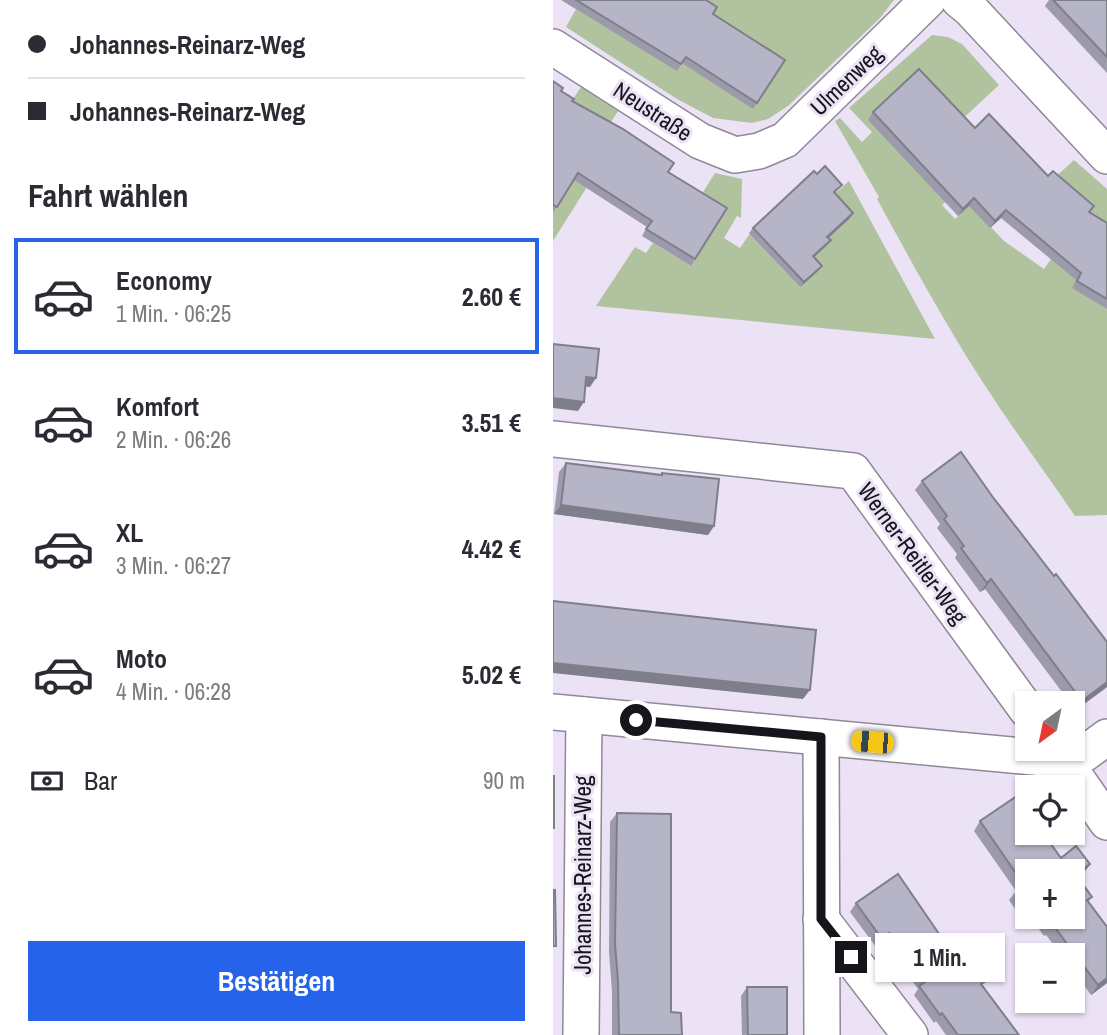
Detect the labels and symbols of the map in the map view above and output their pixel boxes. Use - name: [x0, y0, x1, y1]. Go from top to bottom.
- street label: Ulmenweg: [803, 38, 889, 122]
- street label: Neustraße: [608, 74, 698, 148]
- street label: Werner-Reitler-Weg: [851, 476, 975, 631]
- north arrow: [1015, 691, 1085, 761]
- route start: [620, 704, 652, 736]
- car: [851, 730, 894, 754]
- street label: Johannes-Reinarz-Weg: [567, 775, 598, 974]
- callout: 1 Min.: [875, 932, 1005, 982]
- route end: [835, 941, 867, 973]

